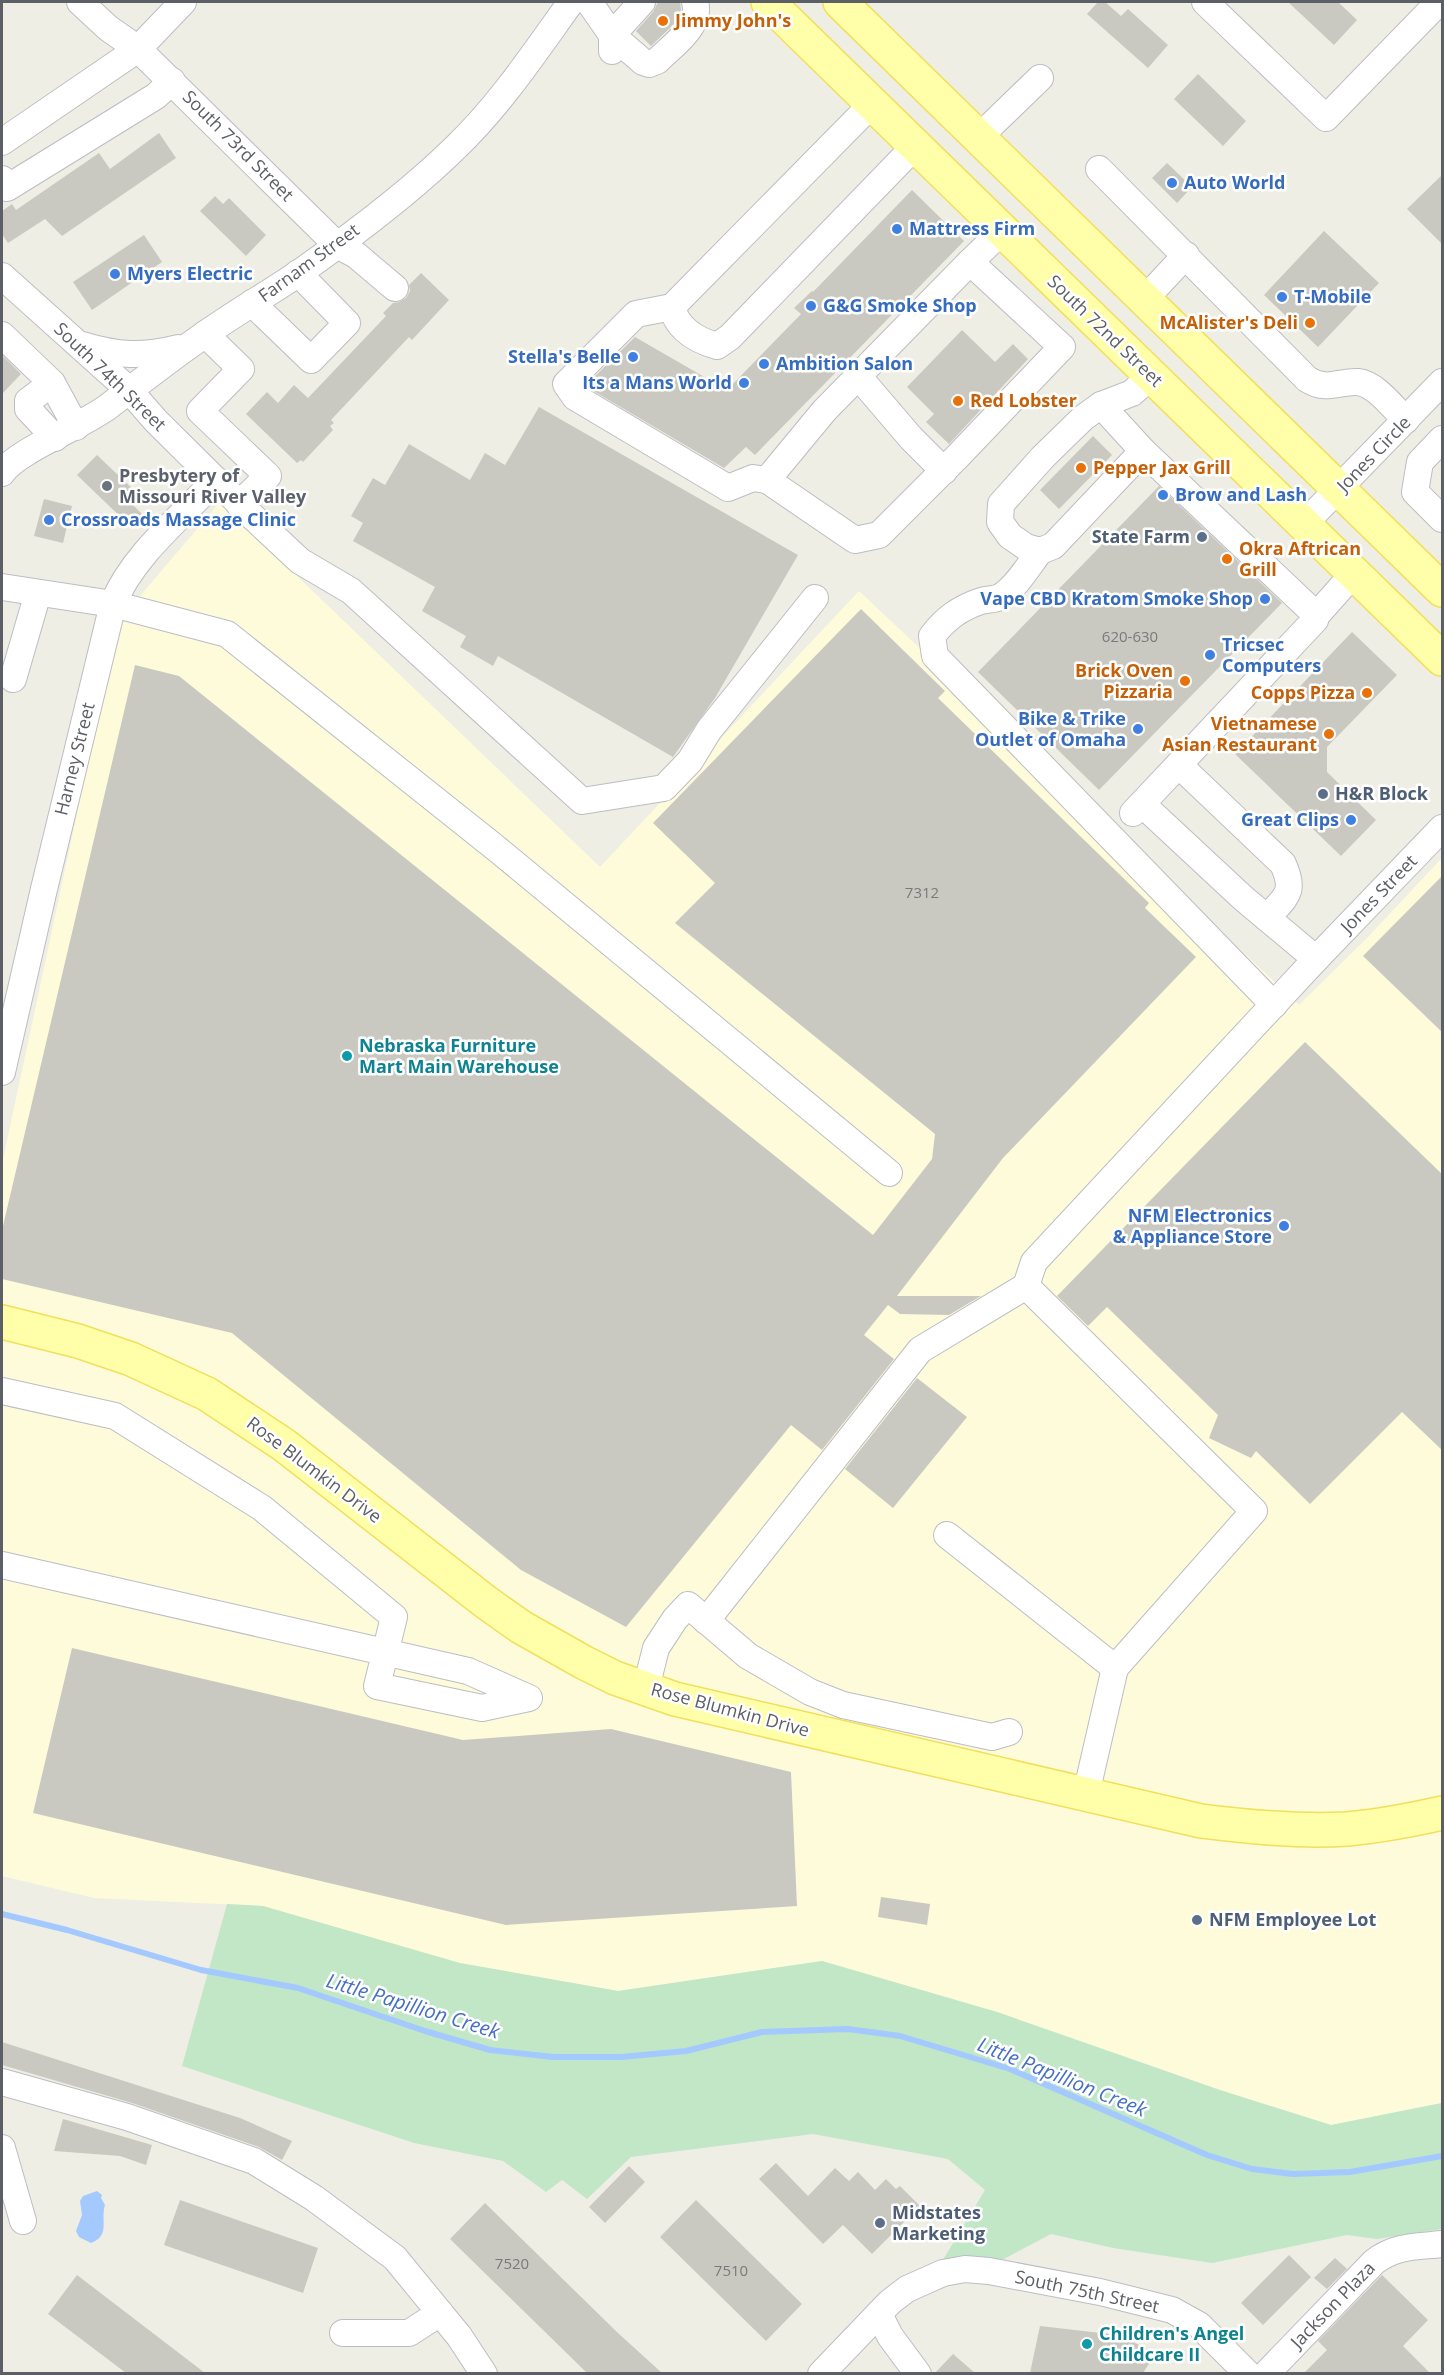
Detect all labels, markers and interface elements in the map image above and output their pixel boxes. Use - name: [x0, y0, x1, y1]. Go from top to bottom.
- place label: Jimmy John's: [673, 8, 791, 32]
- marker: Jimmy John's: [656, 14, 670, 28]
- street label: South 73rd Street: [178, 85, 299, 206]
- place label: Auto World: [1184, 170, 1286, 194]
- marker: Auto World: [1165, 176, 1179, 190]
- place label: Mattress Firm: [909, 216, 1035, 240]
- street label: Farnam Street: [253, 217, 364, 307]
- marker: Mattress Firm: [890, 222, 904, 236]
- place label: Myers Electric: [127, 261, 253, 285]
- marker: Myers Electric: [108, 267, 122, 281]
- street label: South 72nd Street: [1043, 269, 1169, 392]
- place label: T-Mobile: [1294, 284, 1371, 308]
- marker: T-Mobile: [1275, 290, 1289, 304]
- place label: G&G Smoke Shop: [823, 293, 977, 317]
- marker: G&G Smoke Shop: [804, 299, 818, 313]
- place label: McAlister's Deli: [1159, 310, 1298, 334]
- marker: McAlister's Deli: [1303, 316, 1317, 330]
- street label: South 74th Street: [50, 317, 172, 436]
- place label: Stella's Belle: [508, 344, 621, 368]
- marker: Stella's Belle: [626, 350, 640, 364]
- place label: Ambition Salon: [776, 351, 913, 375]
- marker: Ambition Salon: [757, 357, 771, 371]
- place label: Its a Mans World: [582, 370, 732, 394]
- marker: Its a Mans World: [737, 376, 751, 390]
- place label: Red Lobster: [970, 388, 1077, 412]
- marker: Red Lobster: [951, 394, 965, 408]
- street label: Jones Circle: [1330, 410, 1415, 498]
- place label: Pepper Jax Grill: [1093, 455, 1231, 479]
- marker: Pepper Jax Grill: [1074, 461, 1088, 475]
- place label: Presbytery of Missouri River Valley: [119, 463, 307, 508]
- marker: Presbytery of Missouri River Valley: [100, 479, 114, 493]
- place label: Brow and Lash: [1175, 482, 1307, 506]
- marker: Brow and Lash: [1156, 488, 1170, 502]
- place label: Crossroads Massage Clinic: [61, 507, 296, 531]
- marker: Crossroads Massage Clinic: [42, 513, 56, 527]
- place label: State Farm: [1092, 524, 1190, 548]
- marker: State Farm: [1195, 530, 1209, 544]
- place label: Okra Aftrican Grill: [1239, 536, 1361, 581]
- marker: Okra Aftrican Grill: [1220, 552, 1234, 566]
- place label: Vape CBD Kratom Smoke Shop: [980, 586, 1253, 610]
- marker: Vape CBD Kratom Smoke Shop: [1258, 592, 1272, 606]
- house number: 620-630: [1102, 626, 1158, 646]
- place label: Tricsec Computers: [1222, 632, 1321, 677]
- marker: Tricsec Computers: [1203, 648, 1217, 662]
- place label: Brick Oven Pizzaria: [1075, 658, 1173, 703]
- marker: Brick Oven Pizzaria: [1178, 674, 1192, 688]
- place label: Copps Pizza: [1251, 680, 1355, 704]
- marker: Copps Pizza: [1360, 686, 1374, 700]
- street label: Harney Street: [48, 700, 100, 818]
- place label: Bike & Trike Outlet of Omaha: [975, 706, 1126, 751]
- place label: Vietnamese Asian Restaurant: [1162, 711, 1317, 756]
- marker: Bike & Trike Outlet of Omaha: [1131, 722, 1145, 736]
- marker: Vietnamese Asian Restaurant: [1322, 727, 1336, 741]
- place label: H&R Block: [1335, 781, 1429, 805]
- marker: H&R Block: [1316, 787, 1330, 801]
- place label: Great Clips: [1241, 807, 1339, 831]
- marker: Great Clips: [1344, 813, 1358, 827]
- street label: Jones Street: [1333, 849, 1422, 939]
- house number: 7312: [905, 882, 939, 902]
- place label: Nebraska Furniture Mart Main Warehouse: [359, 1033, 559, 1078]
- marker: Nebraska Furniture Mart Main Warehouse: [340, 1049, 354, 1063]
- place label: NFM Electronics & Appliance Store: [1113, 1203, 1272, 1248]
- marker: NFM Electronics & Appliance Store: [1277, 1219, 1291, 1233]
- street label: Rose Blumkin Drive: [242, 1411, 387, 1528]
- street label: Rose Blumkin Drive: [648, 1676, 812, 1742]
- place label: NFM Employee Lot: [1209, 1907, 1376, 1931]
- marker: NFM Employee Lot: [1190, 1913, 1204, 1927]
- water label: Little Papillion Creek: [323, 1966, 504, 2045]
- water label: Little Papillion Creek: [974, 2030, 1152, 2123]
- place label: Midstates Marketing: [892, 2200, 985, 2245]
- marker: Midstates Marketing: [873, 2216, 887, 2230]
- house number: 7520: [495, 2253, 529, 2273]
- street label: Jackson Plaza: [1283, 2256, 1380, 2354]
- house number: 7510: [714, 2260, 748, 2280]
- street label: South 75th Street: [1013, 2264, 1162, 2318]
- place label: Children's Angel Childcare II: [1099, 2321, 1244, 2366]
- marker: Children's Angel Childcare II: [1080, 2337, 1094, 2351]

